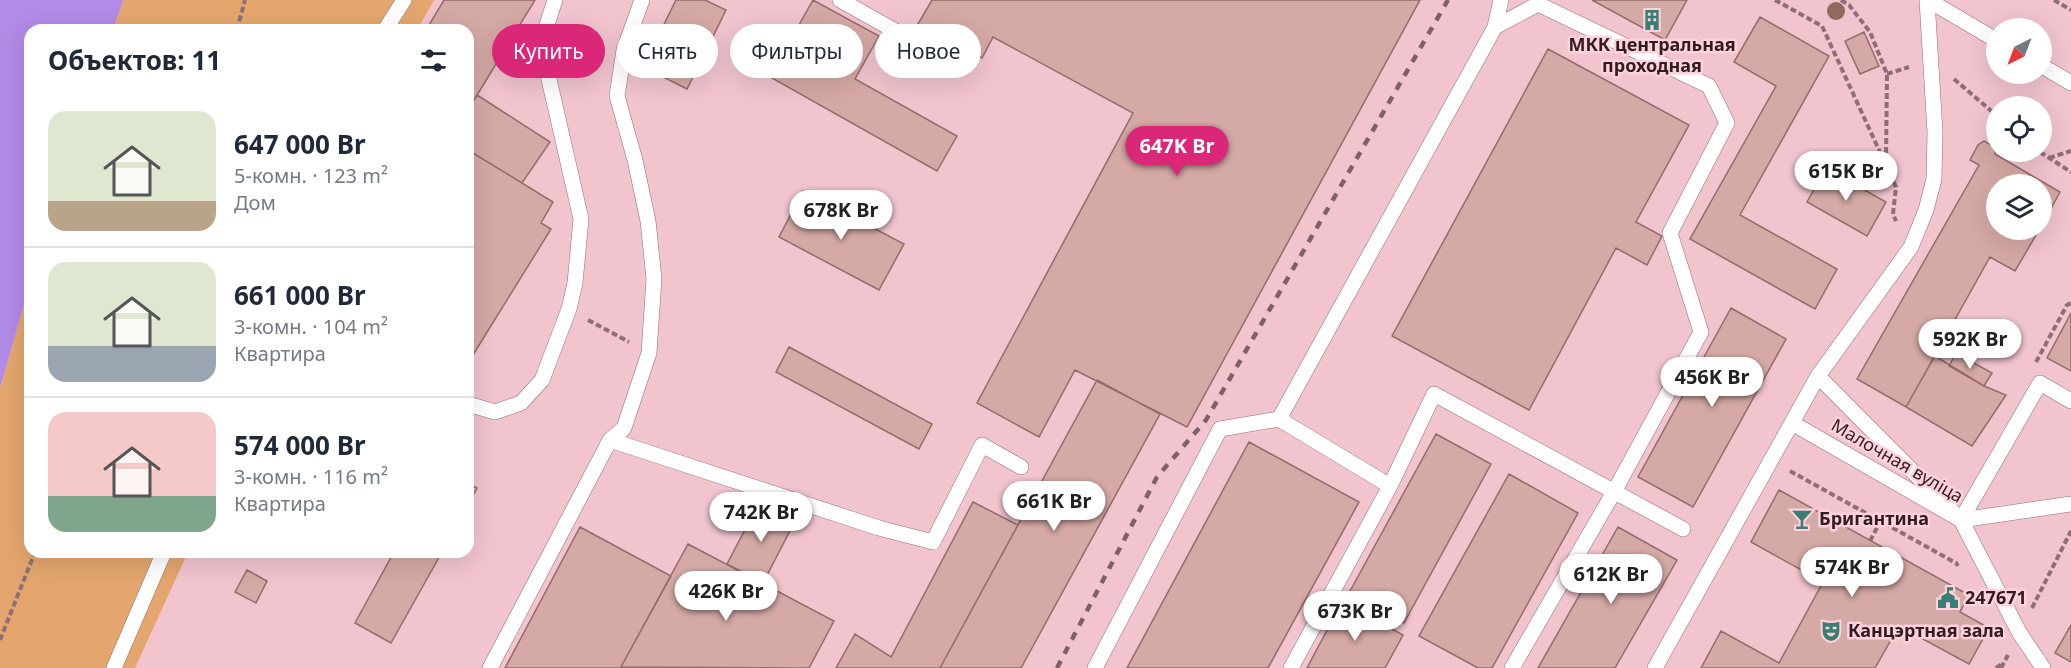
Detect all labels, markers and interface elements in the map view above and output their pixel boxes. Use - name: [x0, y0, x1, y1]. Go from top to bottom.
- building icon: МКК центральная проходная: [1640, 8, 1664, 32]
- north arrow: [1986, 18, 2052, 84]
- map controls: [1986, 18, 2052, 240]
- chip: Купить: [492, 24, 605, 78]
- chip: Снять: [617, 24, 718, 78]
- chip: Фильтры: [730, 24, 863, 78]
- chip: Новое: [875, 24, 981, 78]
- place label: МКК центральная проходная: [1568, 32, 1736, 77]
- text: Объектов: 11: [48, 42, 221, 78]
- icon: filters: [417, 44, 450, 77]
- button: locate: [1986, 96, 2052, 162]
- text: 647 000 Br: [234, 126, 366, 162]
- pin: 647K Br: [1122, 126, 1232, 177]
- text: 647K Br: [1139, 132, 1215, 159]
- icon: home: [96, 135, 168, 207]
- pin: 615K Br: [1791, 151, 1901, 202]
- text: 615K Br: [1808, 157, 1884, 184]
- text: 5-комн. · 123 m²: [234, 162, 388, 189]
- button: layers: [1986, 174, 2052, 240]
- text: Дом: [234, 189, 276, 216]
- pin: 678K Br: [786, 190, 896, 241]
- text: 678K Br: [803, 196, 879, 223]
- text: 661 000 Br: [234, 277, 366, 313]
- icon: home: [96, 286, 168, 358]
- text: 3-комн. · 104 m²: [234, 313, 388, 340]
- pin: 592K Br: [1915, 319, 2025, 370]
- text: 592K Br: [1932, 325, 2008, 352]
- text: Квартира: [234, 340, 326, 367]
- pin: 456K Br: [1657, 357, 1767, 408]
- text: 456K Br: [1674, 363, 1750, 390]
- street label: Малочная вуліца: [1827, 413, 1968, 508]
- text: 574 000 Br: [234, 427, 366, 463]
- icon: home: [96, 436, 168, 508]
- text: 3-комн. · 116 m²: [234, 463, 388, 490]
- pin: 661K Br: [999, 481, 1109, 532]
- text: 661K Br: [1016, 487, 1092, 514]
- text: Квартира: [234, 490, 326, 517]
- pin: 742K Br: [706, 492, 816, 543]
- text: 742K Br: [723, 498, 799, 525]
- place label: Бригантина: [1819, 506, 1929, 530]
- bar icon: Бригантина: [1790, 507, 1814, 531]
- pin: 574K Br: [1797, 547, 1907, 598]
- text: 574K Br: [1814, 553, 1890, 580]
- pin: 612K Br: [1556, 554, 1666, 605]
- text: 612K Br: [1573, 560, 1649, 587]
- pin: 426K Br: [671, 571, 781, 622]
- text: 426K Br: [688, 577, 764, 604]
- place label: 247671: [1965, 585, 2027, 609]
- public building icon: 247671: [1936, 586, 1960, 610]
- pin: 673K Br: [1300, 591, 1410, 642]
- text: 673K Br: [1317, 597, 1393, 624]
- place label: Канцэртная зала: [1848, 618, 2004, 642]
- theatre icon: Канцэртная зала: [1819, 619, 1843, 643]

